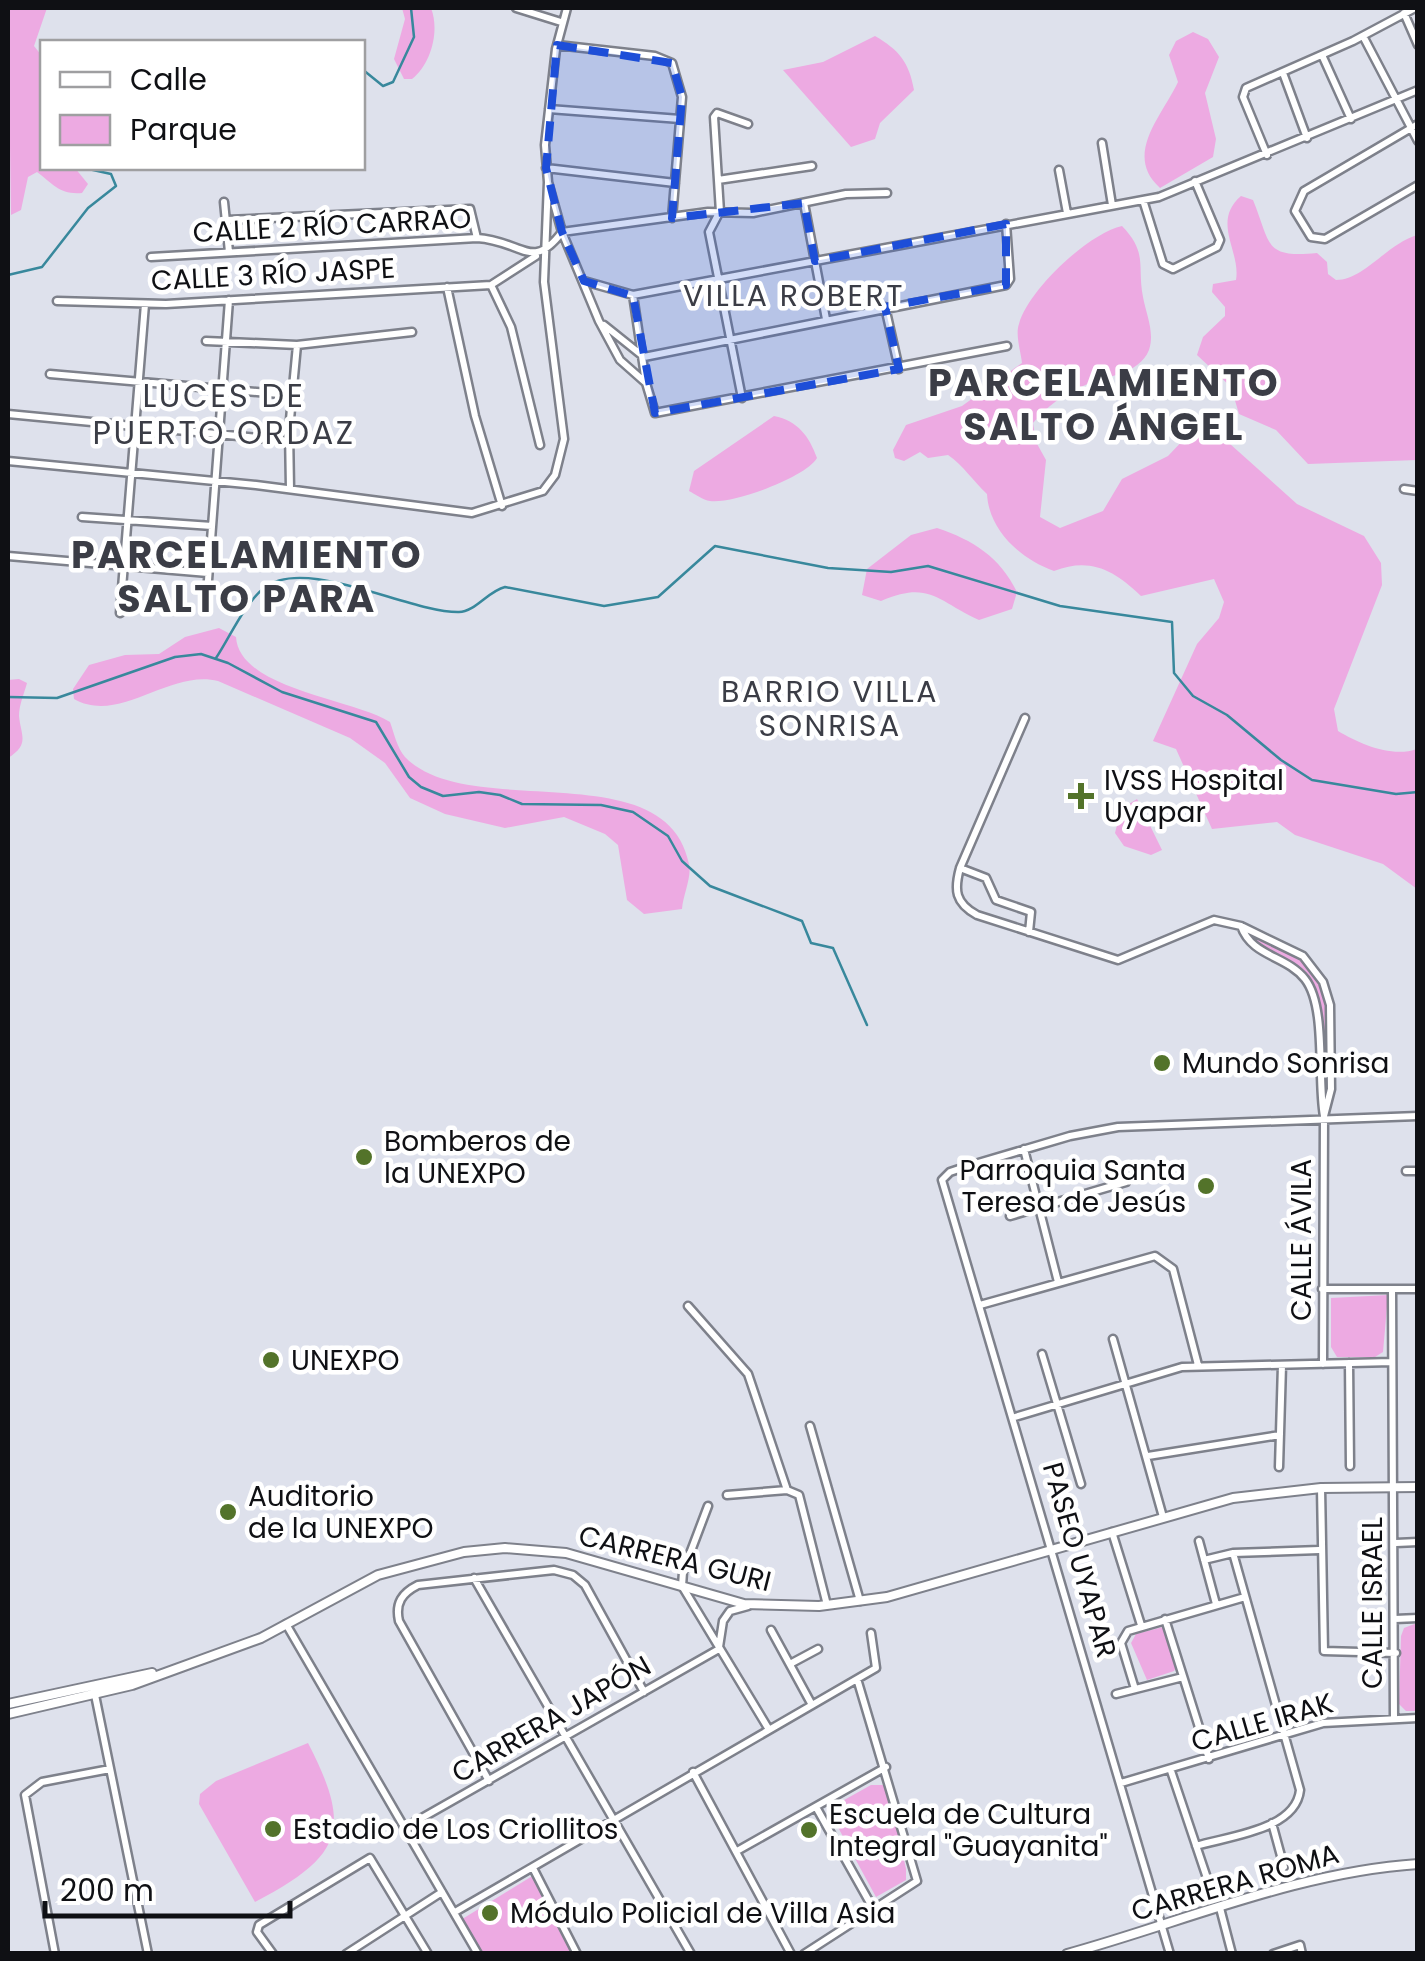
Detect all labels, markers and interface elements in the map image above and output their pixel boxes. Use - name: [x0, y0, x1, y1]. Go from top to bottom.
- legend: [40, 40, 365, 170]
- text: Calle: [130, 58, 207, 101]
- text: Parque: [130, 108, 237, 151]
- street label: CALLE 2 RÍO CARRAO: [192, 199, 472, 252]
- street label: CALLE 3 RÍO JASPE: [150, 249, 396, 300]
- district label: VILLA ROBERT: [683, 274, 905, 317]
- district label: PARCELAMIENTO SALTO ÁNGEL: [928, 356, 1280, 453]
- district label: LUCES DE PUERTO ORDAZ: [92, 373, 356, 455]
- district label: PARCELAMIENTO SALTO PARA: [71, 528, 423, 625]
- district label: BARRIO VILLA SONRISA: [721, 670, 939, 747]
- place label: IVSS Hospital Uyapar: [1104, 761, 1284, 832]
- marker: IVSS Hospital Uyapar: [1068, 783, 1094, 809]
- place label: Mundo Sonrisa: [1182, 1044, 1389, 1083]
- marker: Mundo Sonrisa: [1151, 1052, 1173, 1074]
- place label: Bomberos de la UNEXPO: [384, 1122, 571, 1193]
- marker: Bomberos de la UNEXPO: [353, 1146, 375, 1168]
- place label: Parroquia Santa Teresa de Jesús: [960, 1151, 1186, 1222]
- street label: CALLE ÁVILA: [1282, 1159, 1321, 1321]
- marker: Parroquia Santa Teresa de Jesús: [1195, 1175, 1217, 1197]
- place label: UNEXPO: [291, 1341, 400, 1380]
- marker: UNEXPO: [260, 1349, 282, 1371]
- street label: PASEO UYAPAR: [1033, 1458, 1126, 1662]
- place label: Auditorio de la UNEXPO: [248, 1477, 434, 1548]
- marker: Auditorio de la UNEXPO: [217, 1501, 239, 1523]
- street label: CARRERA GURI: [575, 1516, 775, 1601]
- street label: CALLE ISRAEL: [1353, 1517, 1392, 1689]
- street label: CARRERA JAPÓN: [445, 1647, 658, 1792]
- street label: CALLE IRAK: [1187, 1684, 1338, 1761]
- place label: Escuela de Cultura Integral "Guayanita": [829, 1795, 1108, 1866]
- place label: Estadio de Los Criollitos: [293, 1810, 618, 1849]
- marker: Estadio de Los Criollitos: [262, 1818, 284, 1840]
- marker: Escuela de Cultura Integral "Guayanita": [798, 1819, 820, 1841]
- street label: CARRERA ROMA: [1127, 1834, 1344, 1931]
- scale bar: [45, 1856, 290, 1918]
- text: 200 m: [60, 1869, 154, 1912]
- place label: Módulo Policial de Villa Asia: [510, 1894, 895, 1933]
- marker: Módulo Policial de Villa Asia: [479, 1902, 501, 1924]

